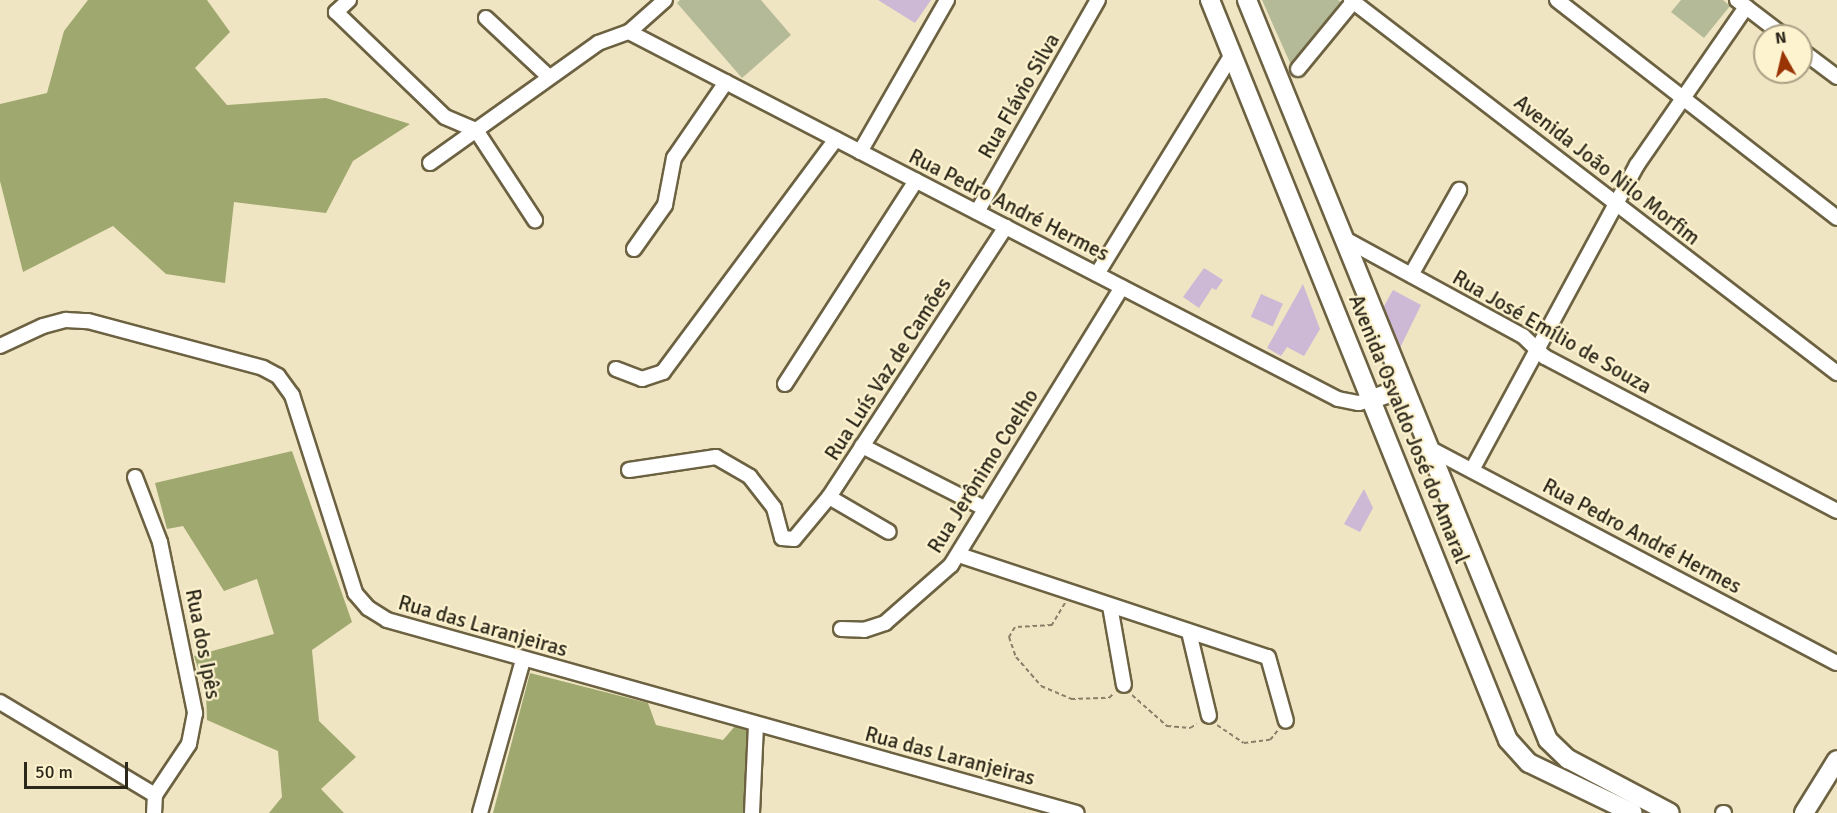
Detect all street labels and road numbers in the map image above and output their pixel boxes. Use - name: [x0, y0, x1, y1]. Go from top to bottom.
- street label: Rua Flávio Silva: [973, 29, 1065, 163]
- street label: Avenida João Nilo Morfim: [1509, 90, 1705, 250]
- street label: Rua Pedro André Hermes: [905, 143, 1113, 267]
- street label: Rua José Emílio de Souza: [1448, 265, 1656, 399]
- street label: Rua Luís Vaz de Camões: [819, 273, 957, 465]
- street label: Avenida Osvaldo José do Amaral: [1343, 291, 1475, 567]
- street label: Rua Jerônimo Coelho: [922, 384, 1044, 558]
- street label: Rua Pedro André Hermes: [1538, 473, 1746, 599]
- street label: Rua dos Ipês: [180, 587, 226, 701]
- street label: Rua das Laranjeiras: [395, 590, 571, 662]
- street label: Rua das Laranjeiras: [862, 721, 1038, 791]

